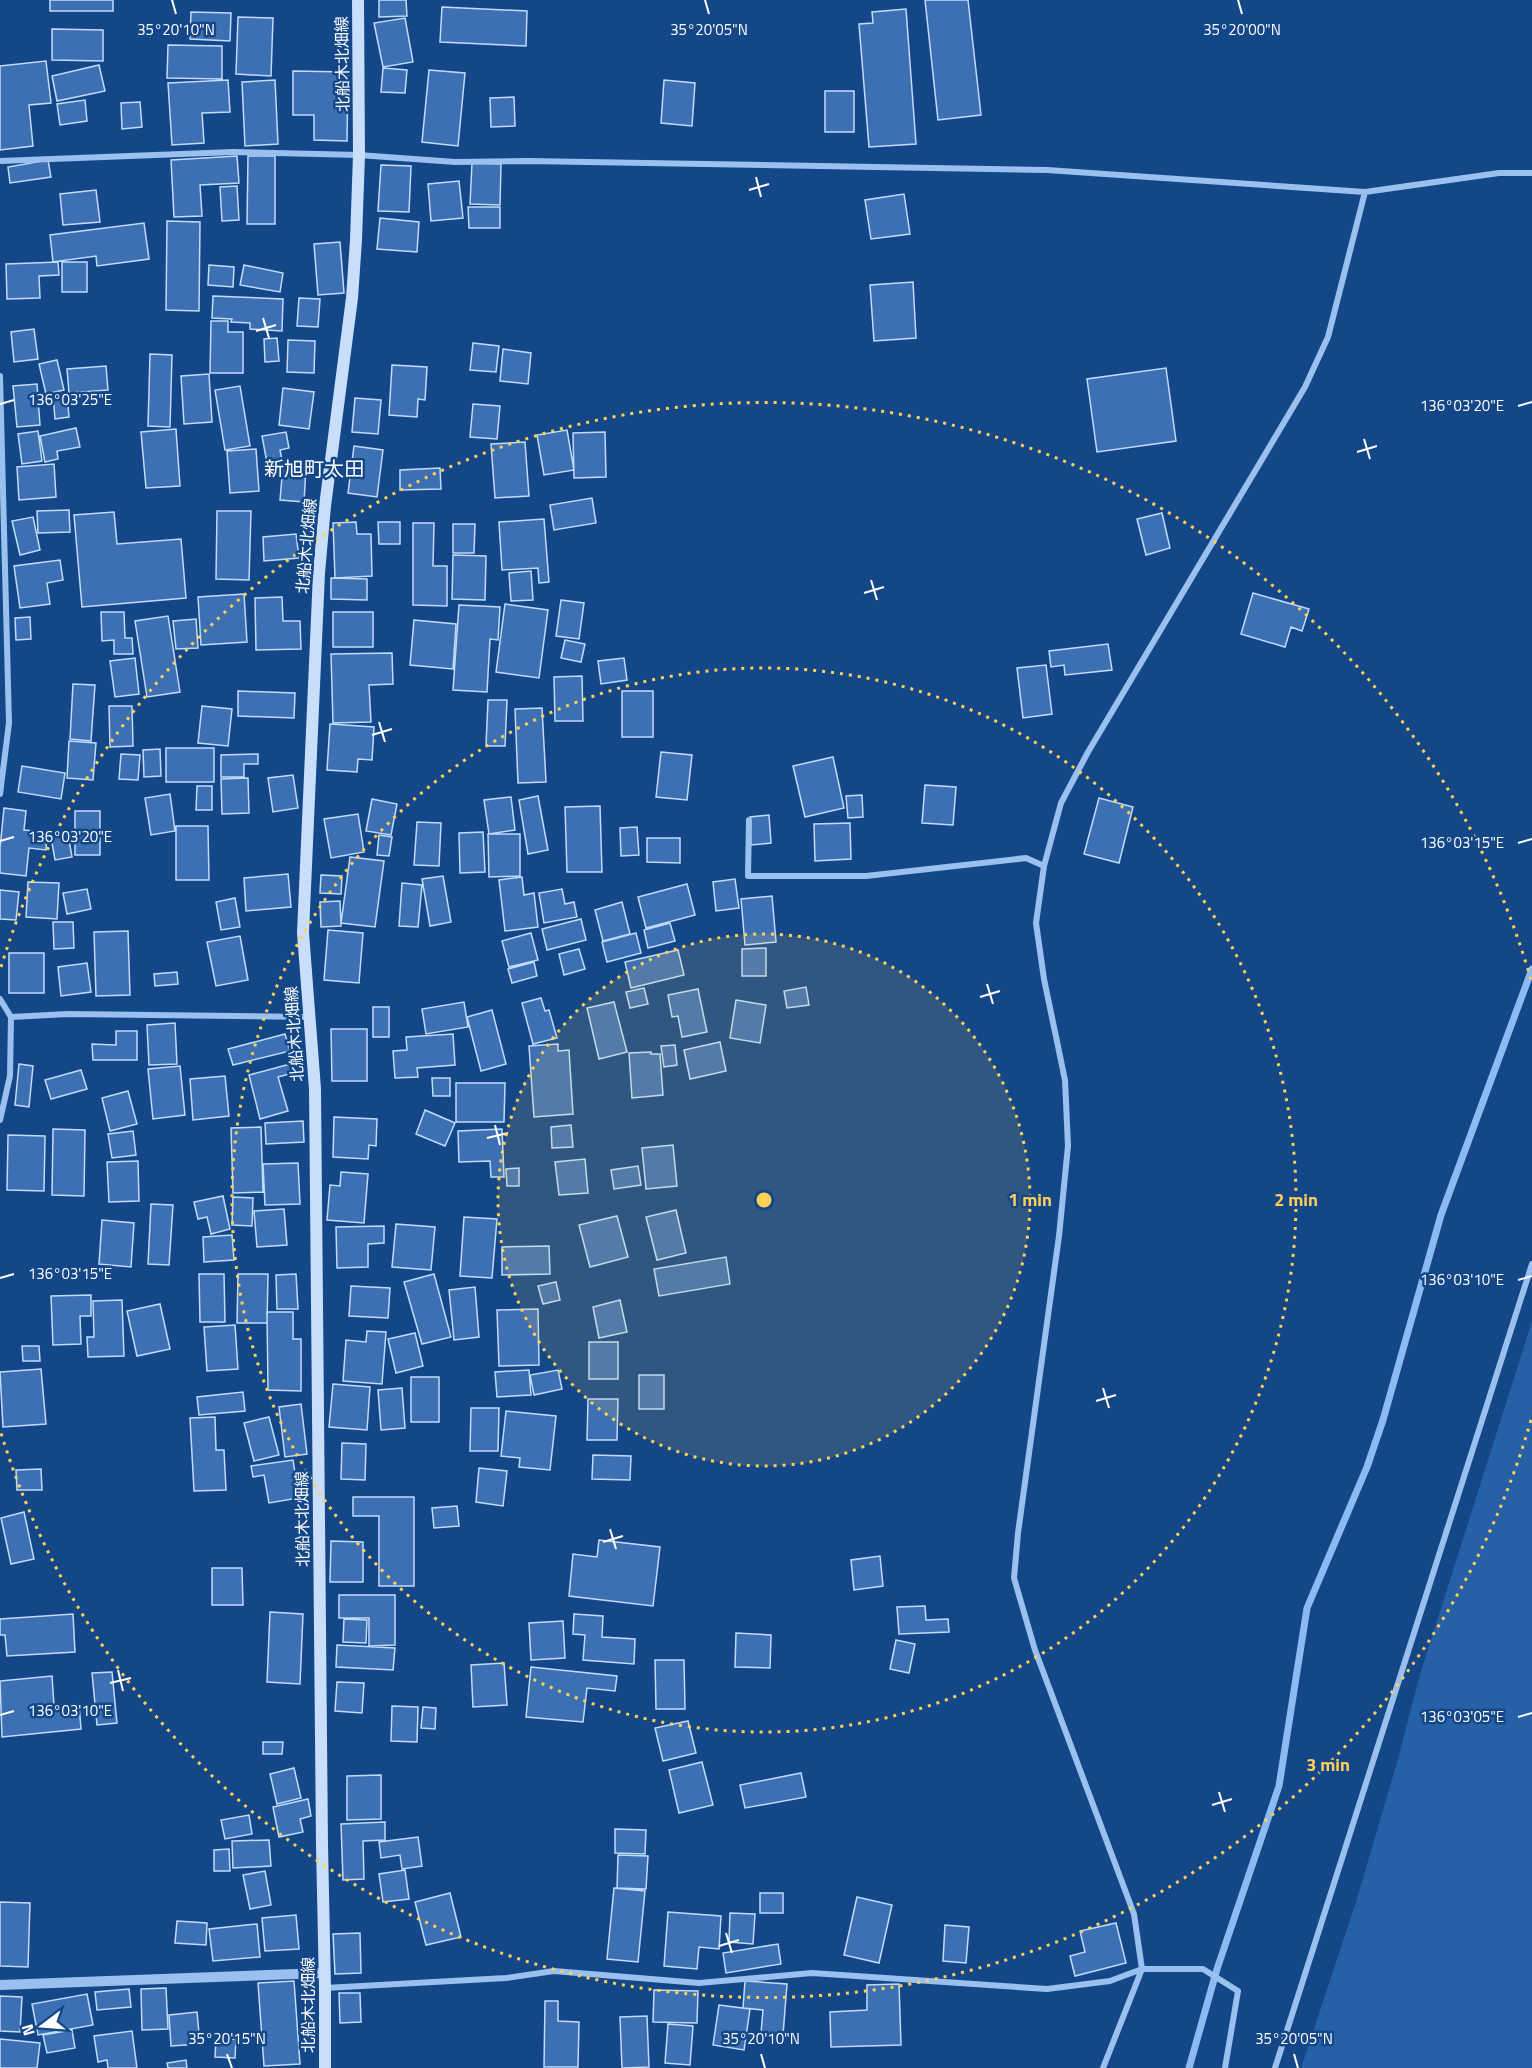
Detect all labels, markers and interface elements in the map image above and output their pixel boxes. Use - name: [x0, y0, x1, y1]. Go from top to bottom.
- street label: 北船木北畑線: [329, 16, 355, 112]
- text: 35°20'10"N: [137, 18, 215, 41]
- text: 35°20'05"N: [670, 18, 748, 41]
- text: 35°20'00"N: [1203, 18, 1281, 41]
- text: 136°03'25"E: [28, 388, 112, 411]
- text: 136°03'20"E: [1420, 394, 1504, 417]
- district label: 新旭町太田: [264, 453, 364, 484]
- street label: 北船木北畑線: [290, 497, 322, 595]
- text: 136°03'20"E: [28, 825, 112, 848]
- text: 136°03'15"E: [1420, 831, 1504, 854]
- street label: 北船木北畑線: [279, 985, 309, 1083]
- text: 1 min: [1008, 1186, 1052, 1213]
- text: 2 min: [1274, 1186, 1318, 1213]
- centre of rings: [754, 1190, 774, 1210]
- text: 136°03'15"E: [28, 1262, 112, 1285]
- text: 136°03'10"E: [1420, 1268, 1504, 1291]
- street label: 北船木北畑線: [289, 1471, 315, 1567]
- text: 136°03'10"E: [28, 1699, 112, 1722]
- text: 136°03'05"E: [1420, 1705, 1504, 1728]
- text: 3 min: [1306, 1751, 1350, 1778]
- street label: 北船木北畑線: [296, 1957, 320, 2053]
- north arrow: [12, 1996, 72, 2056]
- text: N: [15, 2021, 41, 2039]
- text: 35°20'15"N: [188, 2027, 266, 2050]
- text: 35°20'10"N: [722, 2027, 800, 2050]
- text: 35°20'05"N: [1255, 2027, 1333, 2050]

